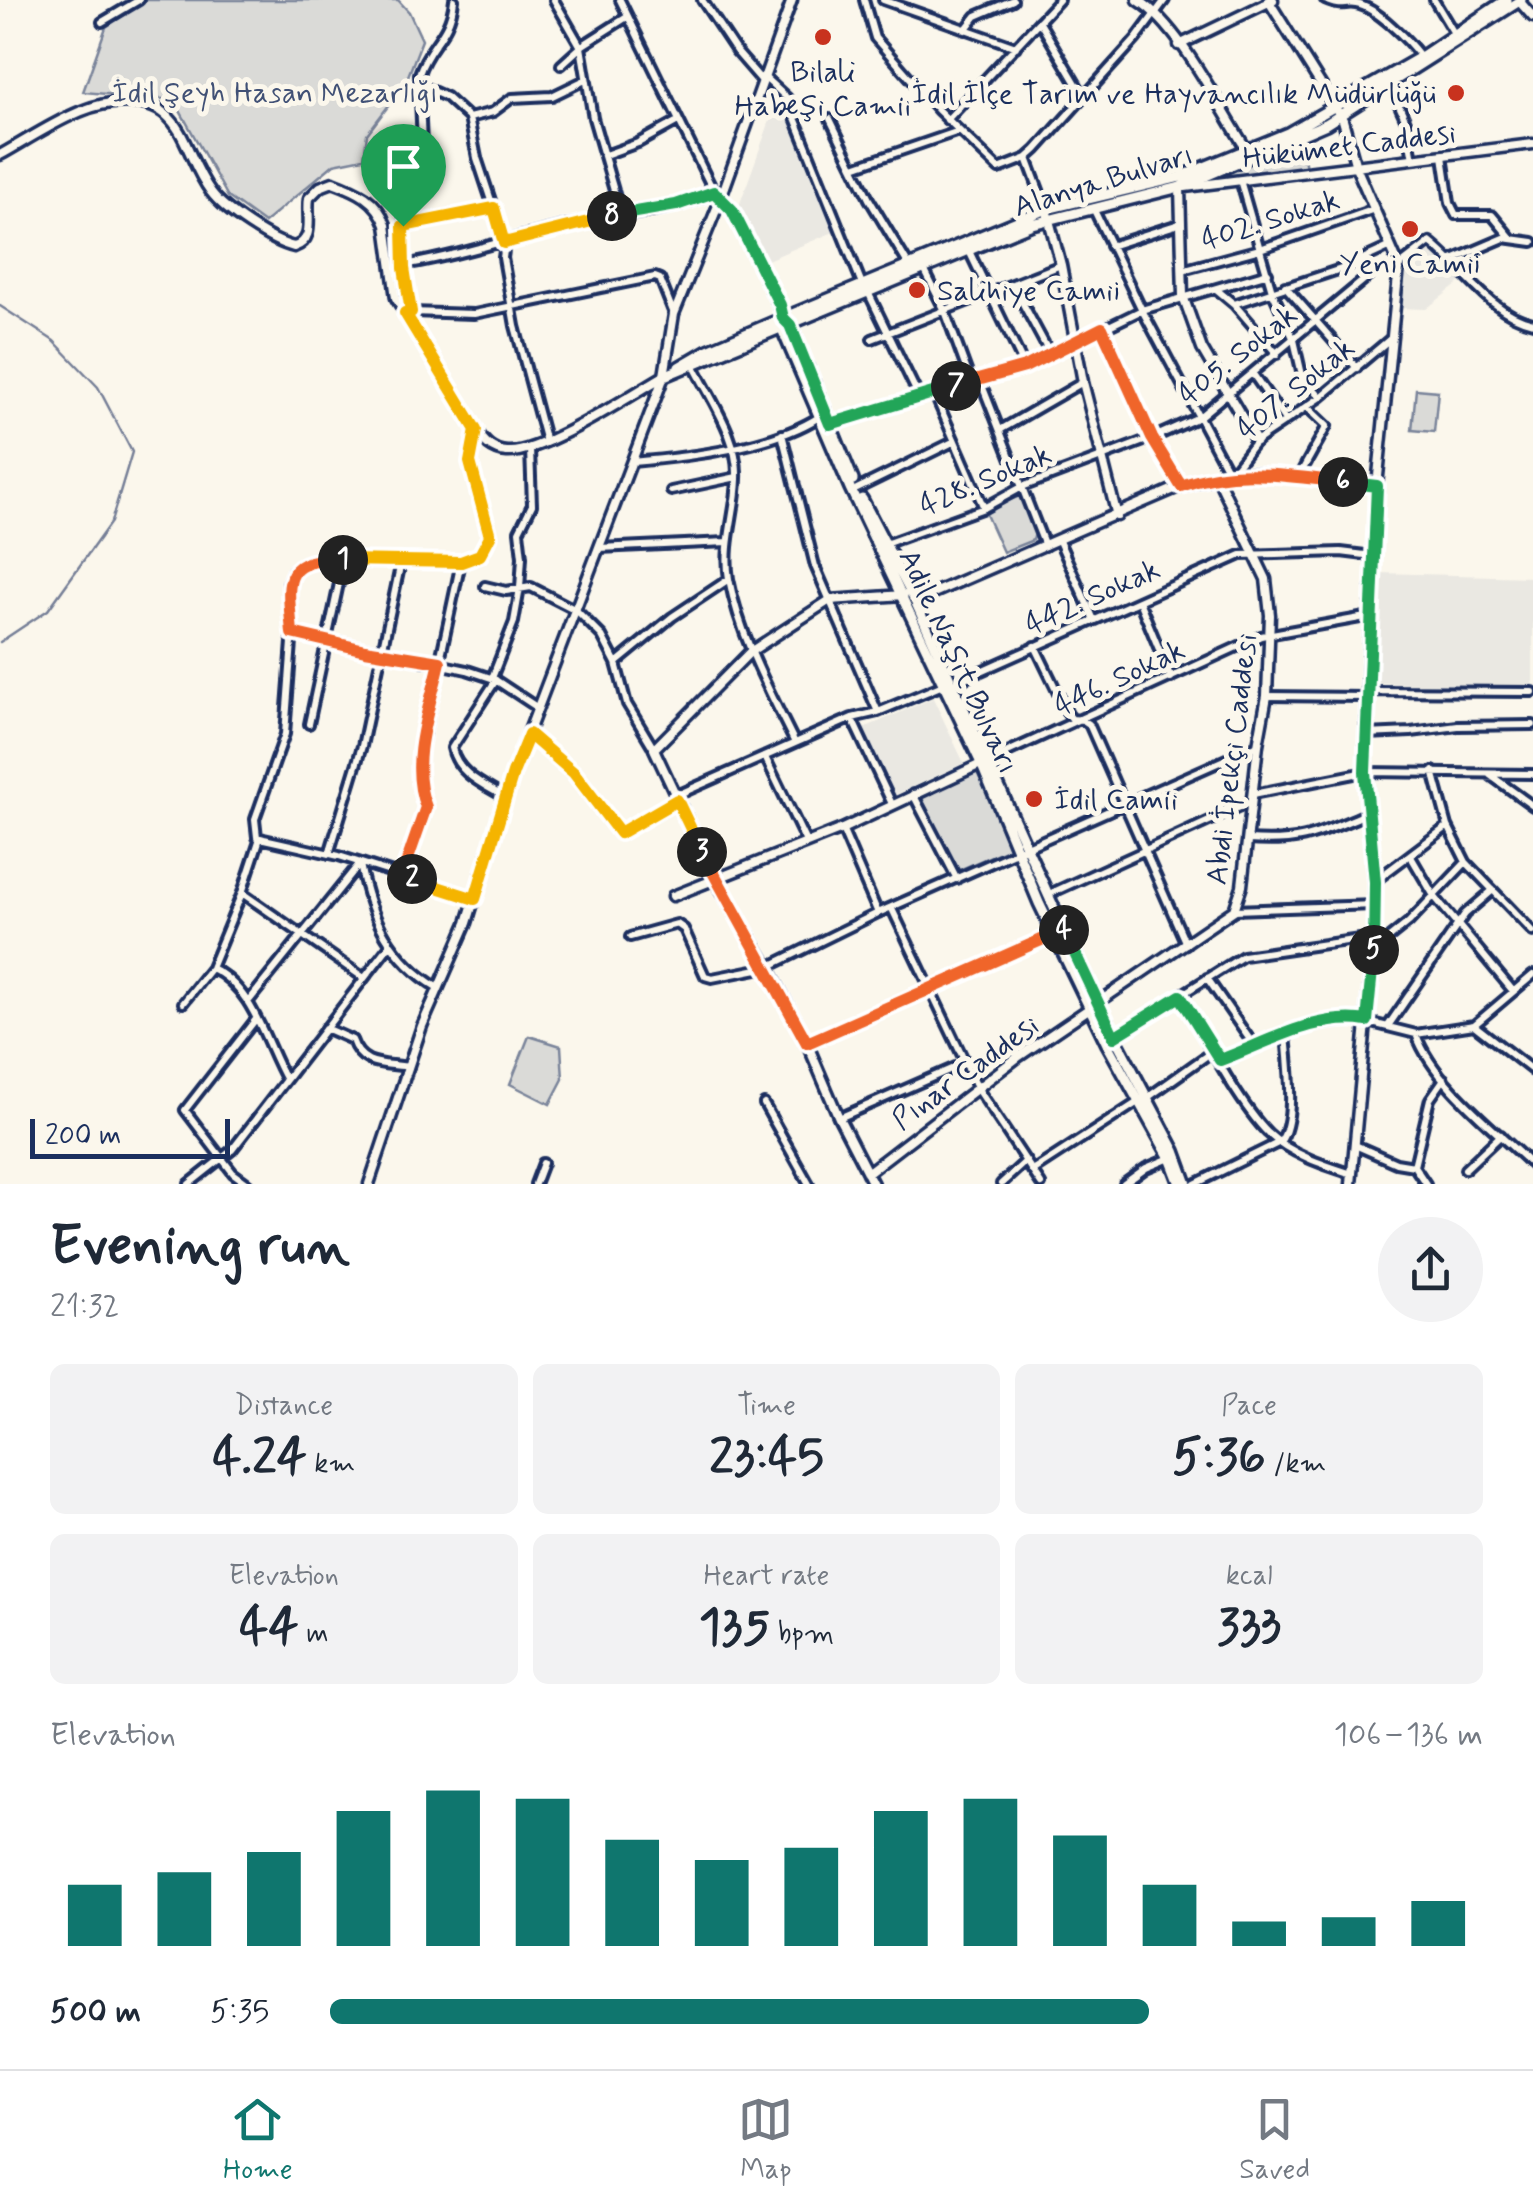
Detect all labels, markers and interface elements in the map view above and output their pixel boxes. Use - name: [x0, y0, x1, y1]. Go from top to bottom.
- marker: Bilali Habeşi Camii: [812, 26, 834, 48]
- place label: Bilali Habeşi Camii: [735, 53, 911, 126]
- park label: İdil Şeyh Hasan Mezarlığı: [112, 74, 438, 113]
- place label: İdil İlçe Tarım ve Hayvancılık Müdürlüğü: [911, 75, 1436, 114]
- marker: İdil İlçe Tarım ve Hayvancılık Müdürlüğü: [1445, 82, 1467, 104]
- street label: Hükümet Caddesi: [1240, 114, 1458, 179]
- pin: [361, 124, 446, 227]
- street label: Alanya Bulvarı: [1009, 136, 1198, 227]
- icon: arrive: [376, 139, 431, 194]
- street label: 402. Sokak: [1196, 181, 1345, 260]
- pin: 8: [587, 191, 637, 241]
- text: 8: [604, 197, 620, 234]
- marker: Yeni Camii: [1399, 218, 1421, 240]
- place label: Yeni Camii: [1339, 245, 1481, 284]
- place label: Salihiye Camii: [937, 272, 1120, 311]
- marker: Salihiye Camii: [906, 279, 928, 301]
- street label: 405. Sokak: [1170, 296, 1306, 414]
- street label: 407. Sokak: [1229, 329, 1363, 449]
- pin: 7: [931, 361, 981, 411]
- text: 7: [948, 367, 965, 404]
- street label: 428. Sokak: [914, 435, 1058, 526]
- pin: 6: [1318, 457, 1368, 507]
- text: 6: [1336, 463, 1350, 500]
- pin: 1: [318, 535, 368, 585]
- text: 1: [337, 541, 349, 578]
- street label: Adile Naşit Bulvarı: [889, 543, 1027, 780]
- street label: 442. Sokak: [1019, 550, 1166, 644]
- street label: 446. Sokak: [1048, 631, 1191, 726]
- street label: Abdi İpekçi Caddesi: [1198, 631, 1267, 887]
- place label: İdil Camii: [1054, 781, 1178, 820]
- marker: İdil Camii: [1023, 788, 1045, 810]
- pin: 3: [677, 827, 727, 877]
- text: 3: [696, 833, 708, 870]
- pin: 2: [387, 854, 437, 904]
- text: 2: [405, 860, 419, 897]
- pin: 4: [1039, 905, 1089, 955]
- text: 4: [1056, 911, 1072, 948]
- pin: 5: [1349, 925, 1399, 975]
- text: 5: [1366, 931, 1382, 968]
- street label: Pınar Caddesi: [885, 1007, 1047, 1140]
- scale bar: [30, 1114, 230, 1158]
- text: 200 m: [45, 1118, 121, 1155]
- text: Evening run: [50, 1212, 350, 1284]
- button: share: [1378, 1217, 1483, 1322]
- text: 21:32: [50, 1286, 119, 1328]
- text: Distance: [235, 1388, 333, 1425]
- text: Time: [737, 1388, 796, 1425]
- text: Pace: [1221, 1388, 1277, 1425]
- text: 4.24: [212, 1425, 307, 1491]
- text: 23:45: [709, 1425, 824, 1491]
- text: 5:36: [1172, 1425, 1266, 1491]
- text: km: [307, 1446, 355, 1483]
- text: /km: [1266, 1446, 1326, 1483]
- text: Elevation: [229, 1558, 339, 1595]
- text: Heart rate: [704, 1558, 829, 1595]
- text: kcal: [1226, 1558, 1273, 1595]
- text: 44: [239, 1595, 299, 1661]
- text: 135: [699, 1595, 770, 1661]
- text: 333: [1217, 1595, 1281, 1661]
- text: m: [299, 1616, 328, 1653]
- text: bpm: [770, 1616, 834, 1653]
- text: Elevation: [50, 1714, 176, 1756]
- text: 106–136 m: [1334, 1714, 1483, 1756]
- text: 500 m: [50, 1991, 141, 2033]
- text: 5:35: [210, 1991, 269, 2033]
- tab: Home: [223, 2092, 293, 2189]
- tab: Map: [738, 2092, 793, 2189]
- tab: Saved: [1239, 2092, 1310, 2189]

